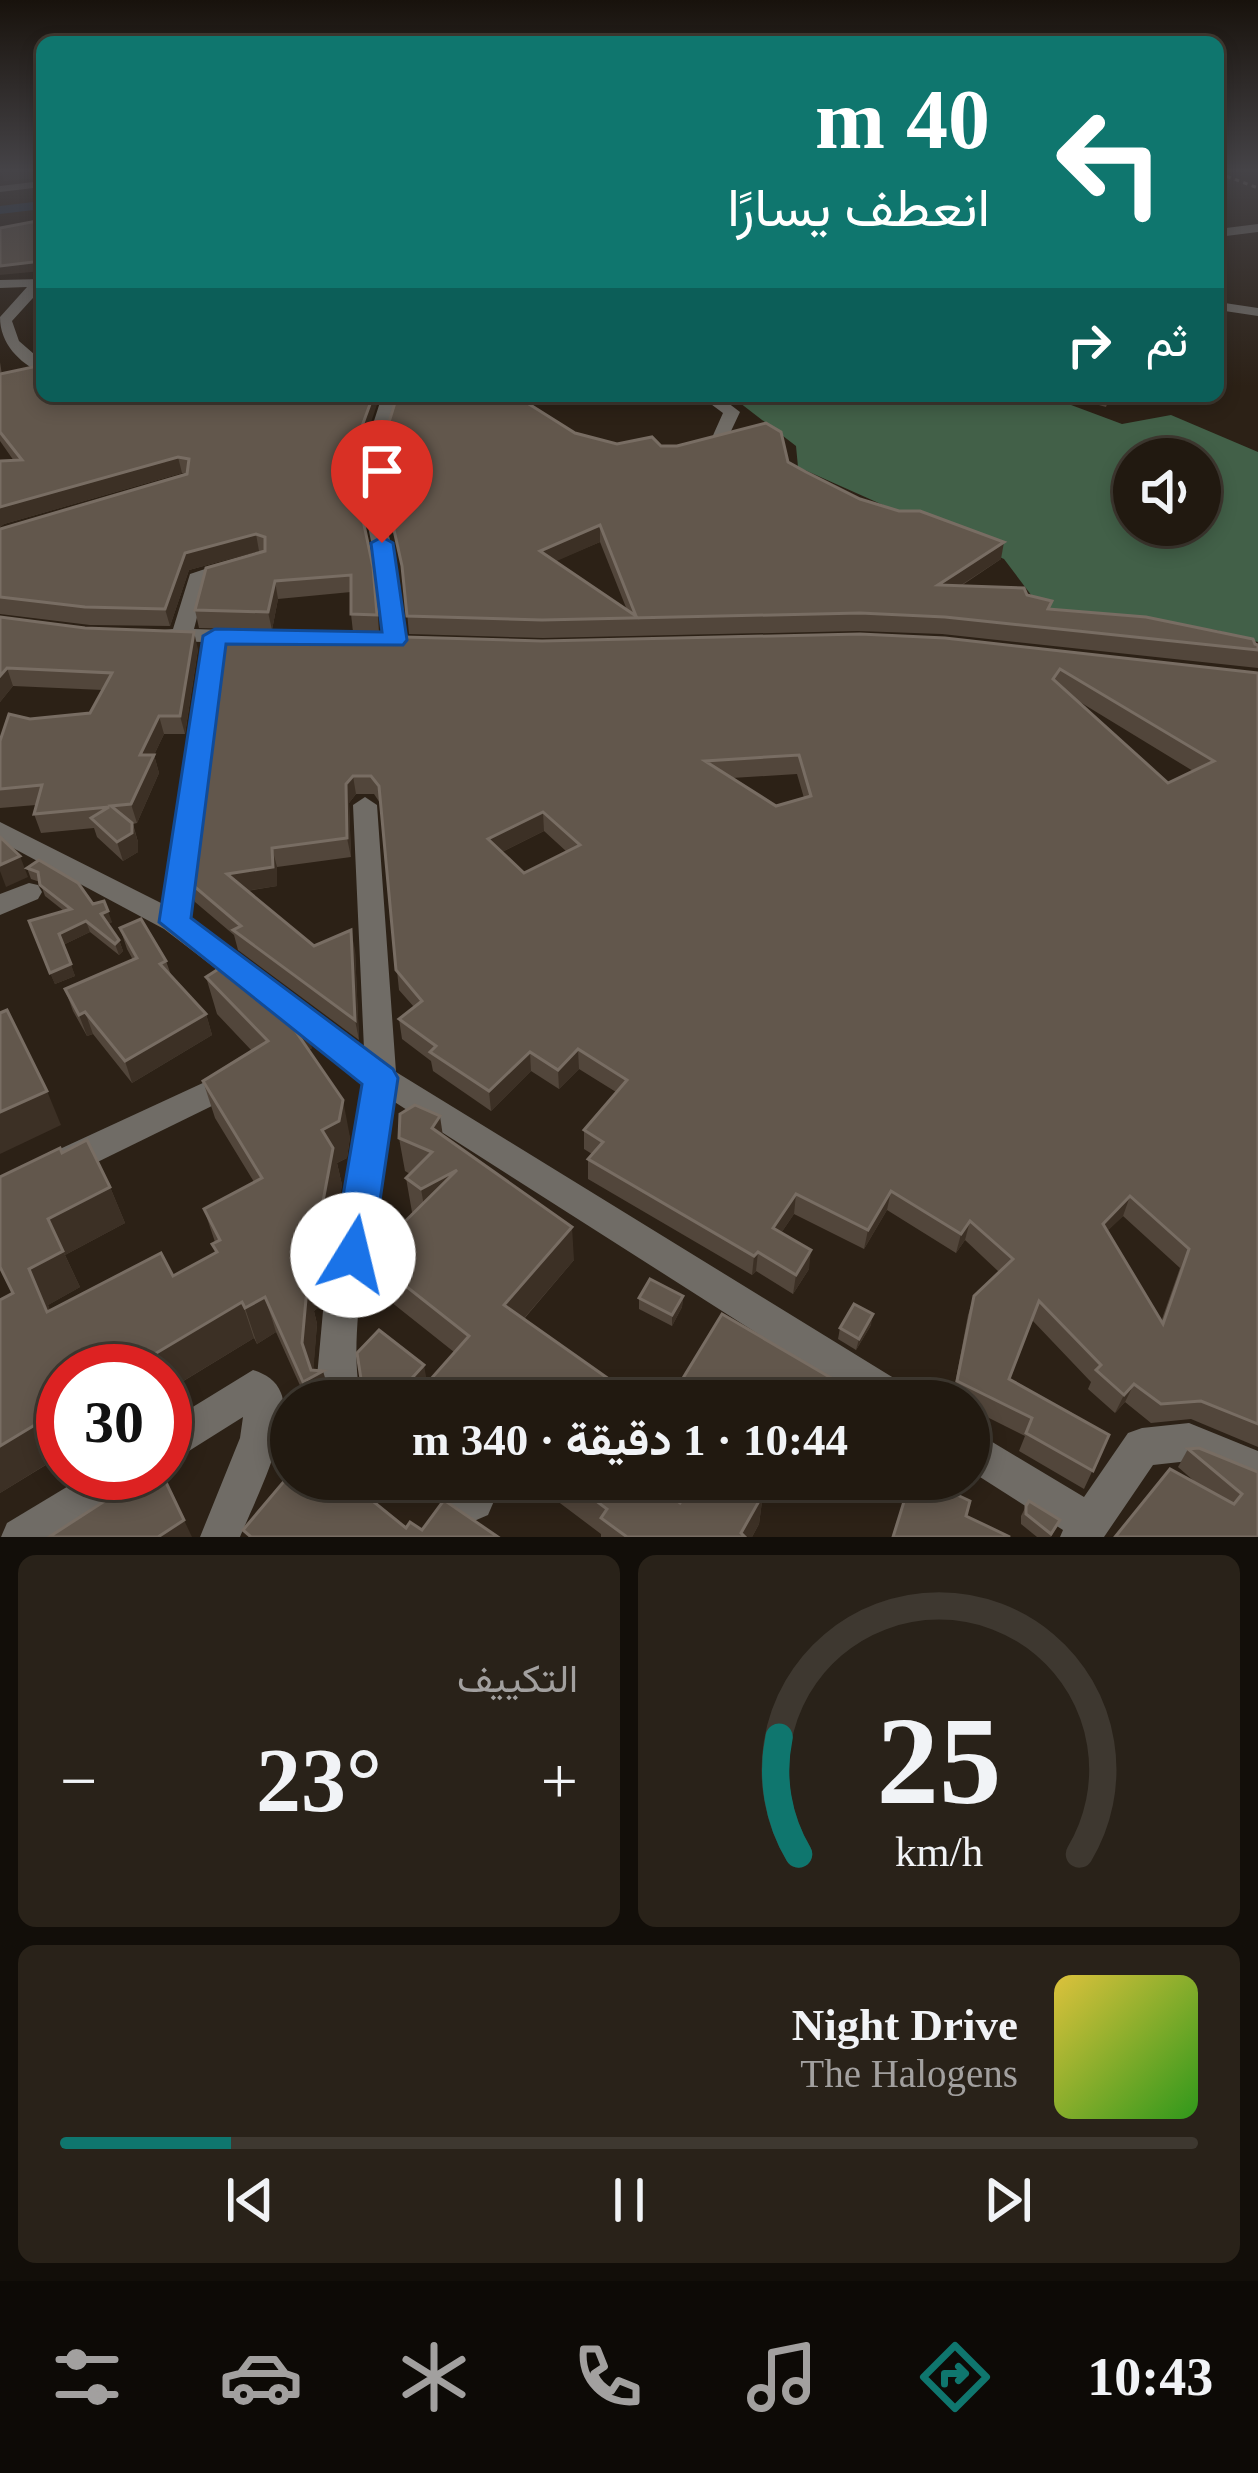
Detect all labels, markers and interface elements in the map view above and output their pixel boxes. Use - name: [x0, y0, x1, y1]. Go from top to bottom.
- text: 40 m: [815, 73, 990, 166]
- icon: left: [1032, 84, 1188, 240]
- text: انعطف يسارًا: [727, 178, 990, 238]
- icon: right: [1056, 312, 1122, 378]
- text: ثم: [1146, 316, 1188, 366]
- pin: [331, 420, 433, 543]
- icon: arrive: [349, 438, 415, 504]
- map controls: [1113, 438, 1221, 546]
- button: sound: [1113, 438, 1221, 546]
- position arrow: [290, 1192, 416, 1318]
- speed limit sign: 30: [36, 1344, 192, 1500]
- text: 10:44 · 1 دقيقة · 340 m: [412, 1415, 848, 1465]
- text: التكييف: [457, 1657, 578, 1700]
- text: 25: [877, 1692, 1001, 1830]
- text: 23°: [256, 1731, 382, 1830]
- text: −: [60, 1744, 97, 1817]
- text: +: [541, 1744, 578, 1817]
- text: km/h: [895, 1828, 983, 1875]
- text: Night Drive: [792, 2000, 1018, 2050]
- text: The Halogens: [800, 2052, 1018, 2095]
- icon: previous: [217, 2167, 283, 2233]
- icon: pause: [596, 2167, 662, 2233]
- icon: next: [975, 2167, 1041, 2233]
- icon: filters: [45, 2335, 129, 2419]
- icon: car: [219, 2335, 303, 2419]
- icon: climate: [392, 2335, 476, 2419]
- icon: phone: [566, 2335, 650, 2419]
- icon: music: [740, 2335, 824, 2419]
- icon: directions: [913, 2335, 997, 2419]
- text: 10:43: [1087, 2347, 1213, 2407]

